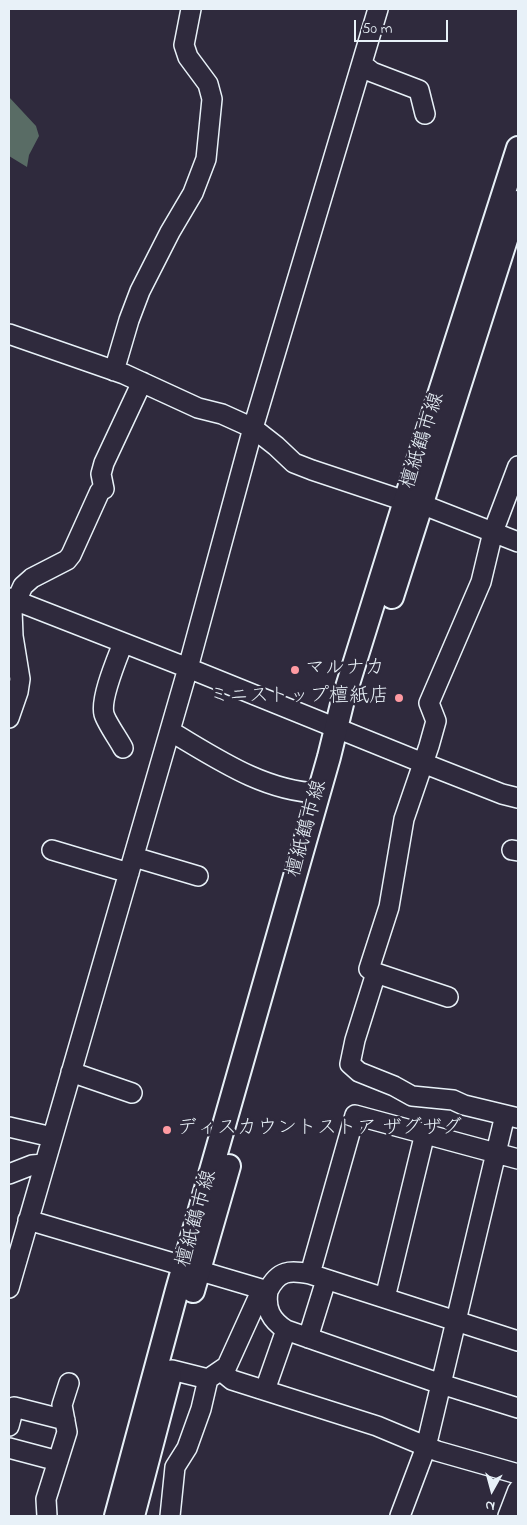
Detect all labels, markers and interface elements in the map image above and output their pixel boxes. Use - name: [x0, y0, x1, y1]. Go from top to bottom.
- scale bar: [357, 10, 451, 42]
- text: 50 m: [362, 18, 392, 40]
- street label: 檀紙鶴市線: [397, 390, 451, 492]
- place label: マルナカ: [305, 658, 385, 682]
- marker: マルナカ: [289, 664, 301, 676]
- place label: ミニストップ檀紙店: [209, 686, 389, 710]
- marker: ミニストップ檀紙店: [393, 692, 405, 704]
- street label: 檀紙鶴市線: [283, 778, 333, 880]
- place label: ディスカウントストア ザグザグ: [177, 1118, 462, 1142]
- marker: ディスカウントストア ザグザグ: [161, 1124, 173, 1136]
- street label: 檀紙鶴市線: [173, 1168, 223, 1270]
- north arrow: [467, 1465, 517, 1515]
- text: N: [484, 1494, 496, 1516]

